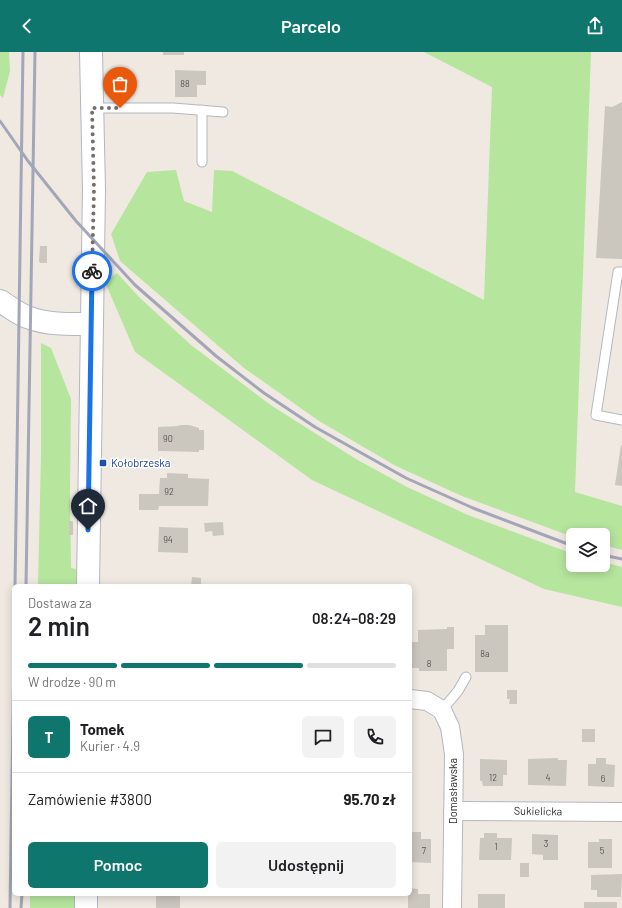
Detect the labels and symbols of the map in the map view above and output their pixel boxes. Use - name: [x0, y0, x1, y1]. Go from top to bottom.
- pin: [103, 67, 137, 108]
- house number: 88: [180, 78, 190, 89]
- courier: [72, 251, 112, 291]
- house number: 90: [163, 433, 173, 444]
- place label: Kołobrzeska: [111, 456, 170, 469]
- marker: Kołobrzeska: [98, 458, 108, 468]
- house number: 92: [164, 486, 174, 497]
- pin: [71, 489, 105, 530]
- house number: 94: [163, 534, 173, 545]
- house number: 8a: [480, 648, 490, 659]
- house number: 8: [427, 658, 432, 669]
- street label: Domasławska: [446, 758, 459, 824]
- house number: 12: [489, 772, 497, 783]
- house number: 4: [546, 772, 551, 783]
- house number: 6: [601, 773, 606, 784]
- street label: Sukielicka: [514, 804, 562, 817]
- house number: 3: [544, 838, 549, 849]
- house number: 1: [494, 841, 498, 852]
- house number: 7: [422, 845, 427, 856]
- house number: 5: [600, 845, 605, 856]

